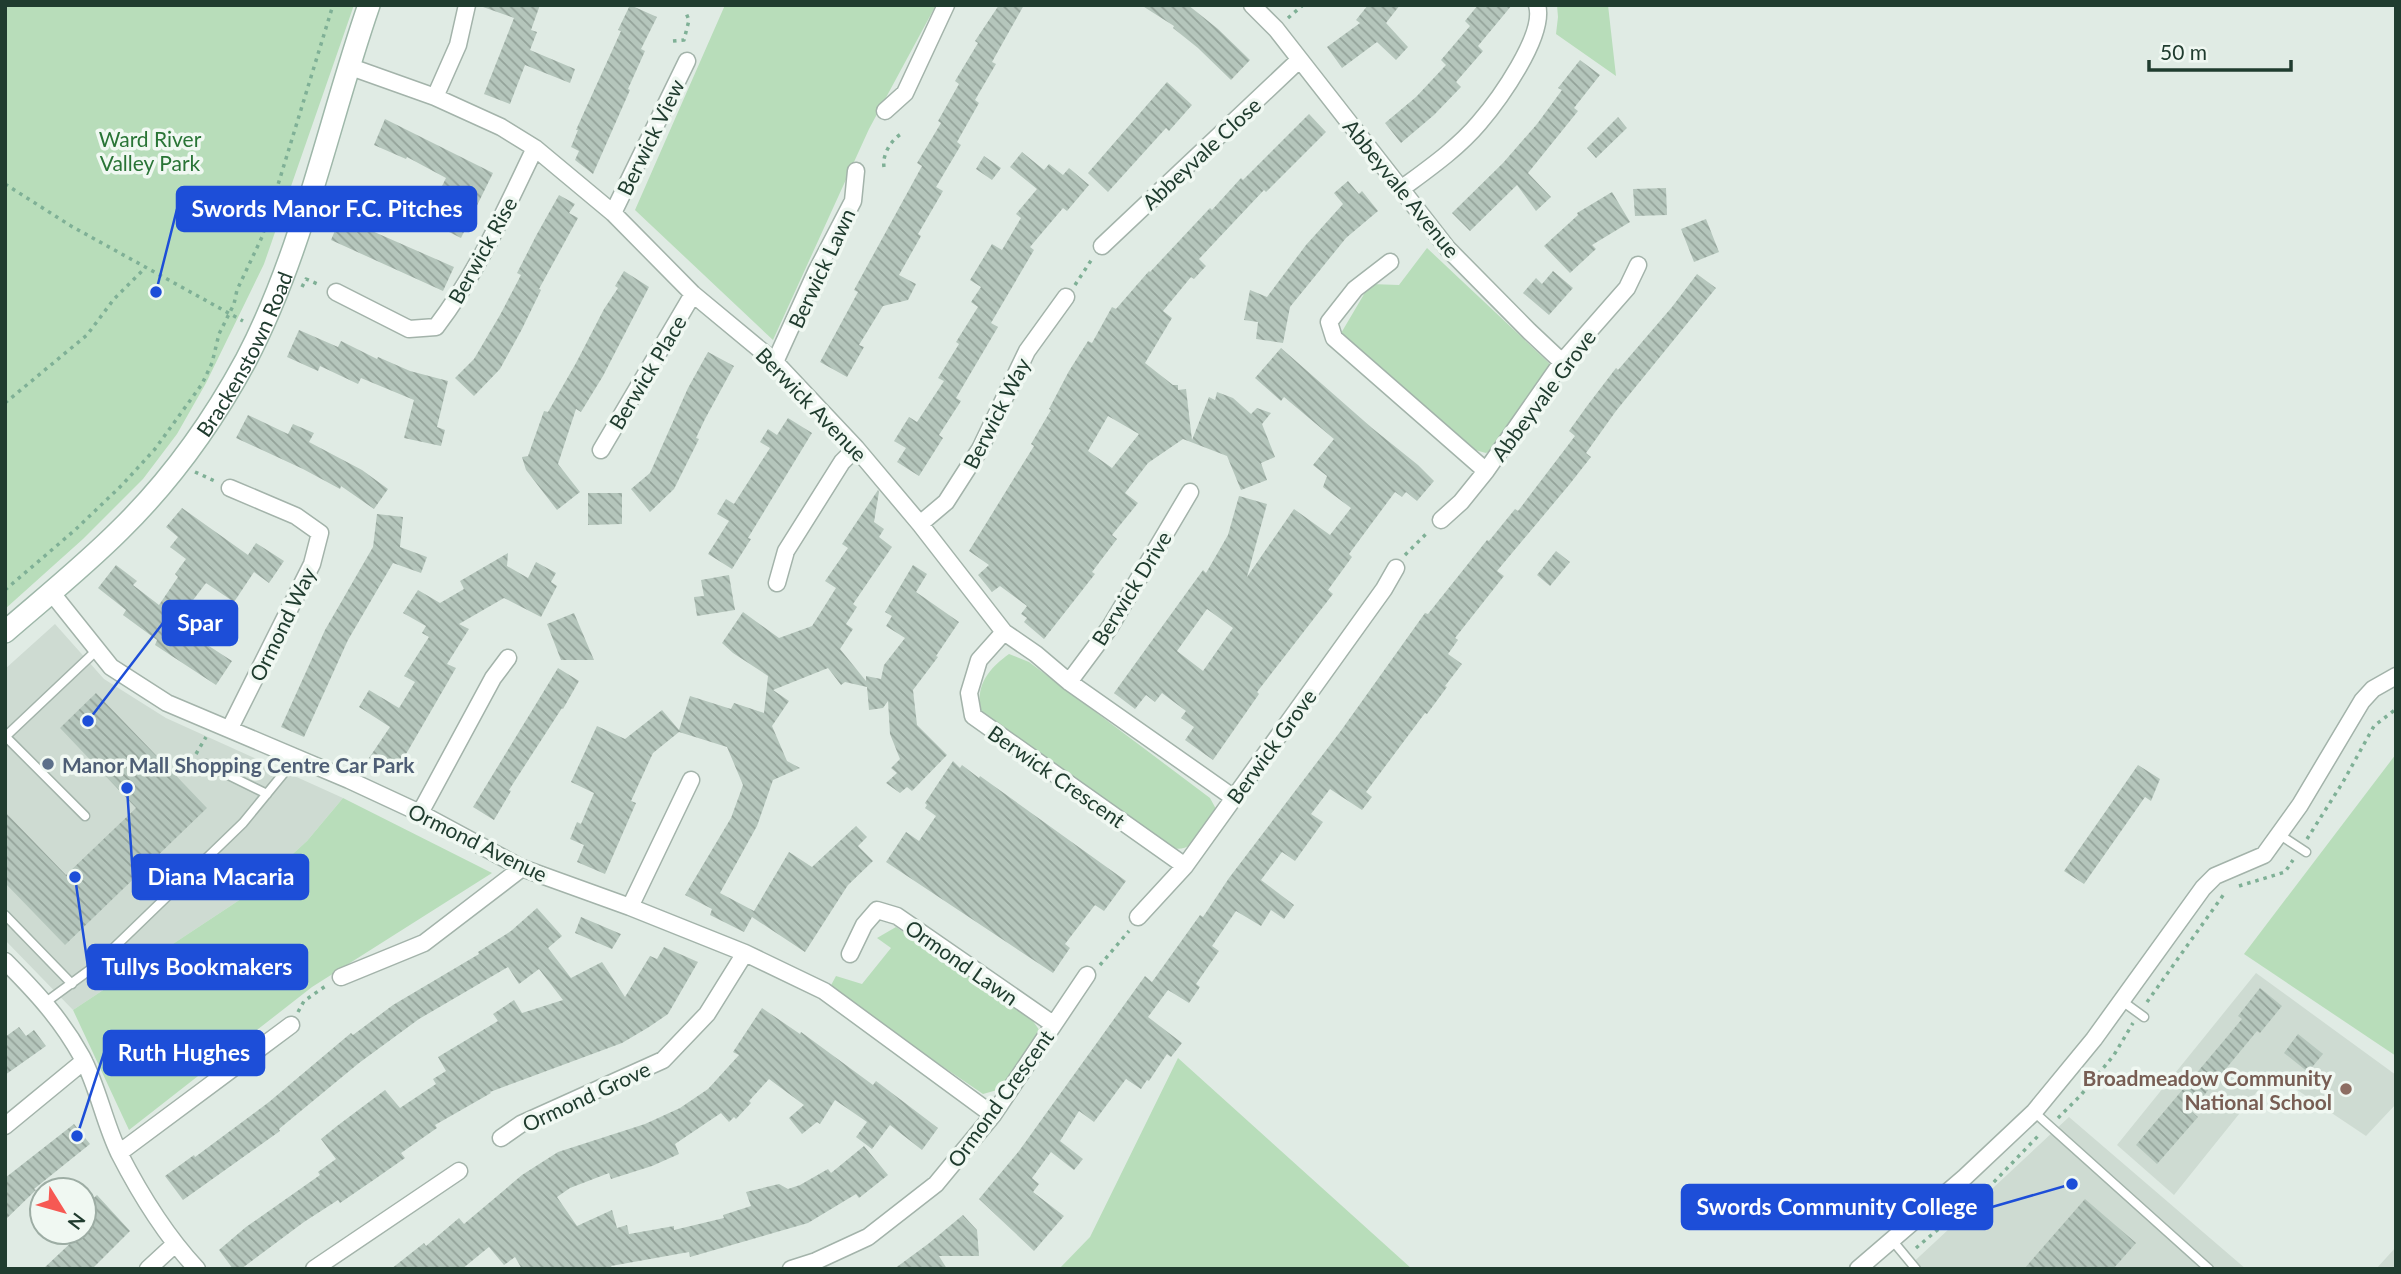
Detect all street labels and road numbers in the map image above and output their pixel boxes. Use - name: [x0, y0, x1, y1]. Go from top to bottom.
- street label: Berwick View: [611, 75, 689, 199]
- street label: Abbeyvale Close: [1137, 92, 1265, 214]
- street label: Abbeyvale Avenue: [1339, 114, 1465, 262]
- street label: Berwick Rise: [442, 192, 522, 308]
- street label: Berwick Lawn: [782, 204, 860, 332]
- street label: Brackenstown Road: [190, 268, 297, 441]
- street label: Berwick Place: [603, 310, 691, 434]
- street label: Abbeyvale Grove: [1486, 325, 1600, 465]
- street label: Berwick Avenue: [751, 342, 873, 466]
- street label: Berwick Way: [957, 353, 1035, 473]
- street label: Berwick Drive: [1086, 526, 1176, 650]
- street label: Ormond Way: [244, 563, 320, 685]
- street label: Berwick Grove: [1221, 684, 1321, 808]
- street label: Berwick Crescent: [984, 720, 1131, 833]
- street label: Ormond Avenue: [405, 798, 551, 886]
- street label: Ormond Lawn: [901, 914, 1023, 1010]
- street label: Ormond Crescent: [942, 1024, 1058, 1172]
- street label: Ormond Grove: [518, 1056, 654, 1136]

